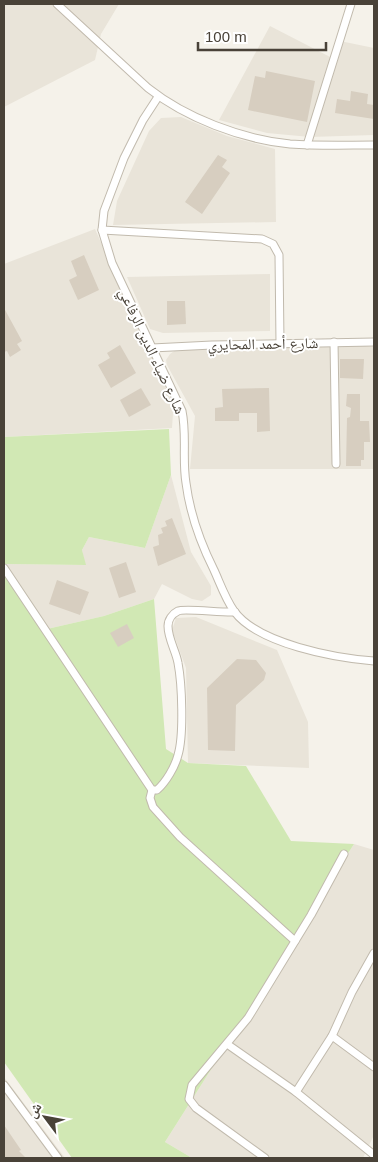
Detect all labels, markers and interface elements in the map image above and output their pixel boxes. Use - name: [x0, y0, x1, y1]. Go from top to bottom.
- scale bar: [198, 20, 326, 52]
- text: 100 m: [205, 28, 247, 45]
- street label: شارع ضياء الدين الرفاعي: [112, 285, 189, 418]
- street label: شارع أحمد المحايري: [208, 334, 319, 357]
- north arrow: [20, 1092, 70, 1142]
- text: ش: [23, 1099, 46, 1121]

